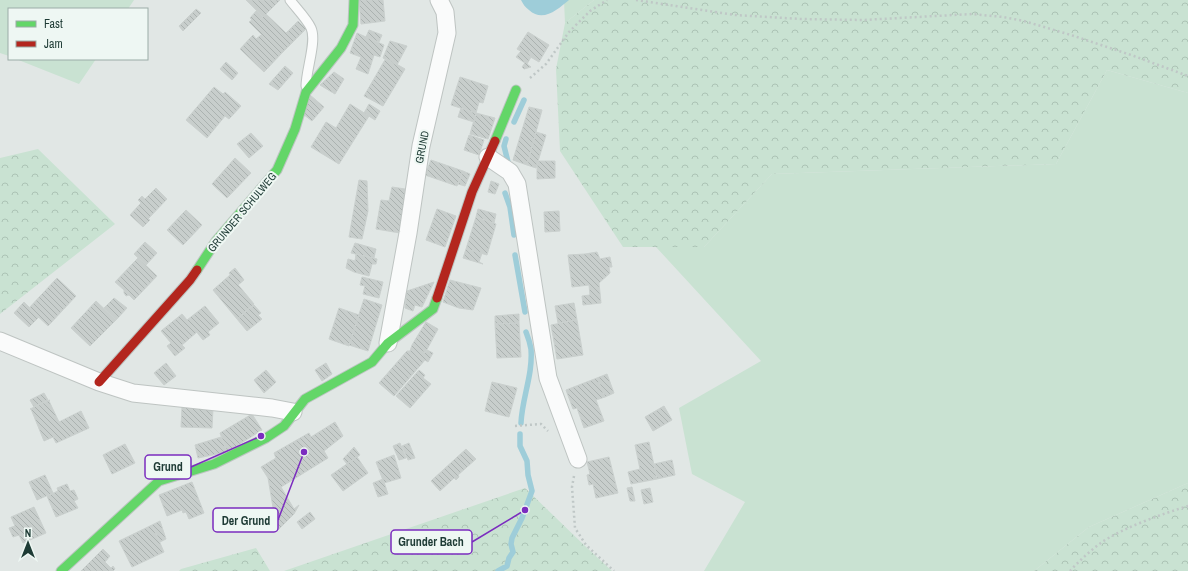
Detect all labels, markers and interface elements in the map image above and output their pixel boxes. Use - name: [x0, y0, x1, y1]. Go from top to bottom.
- legend: [8, 8, 148, 60]
- text: Fast: [44, 16, 63, 32]
- text: Jam: [44, 36, 63, 52]
- street label: GRUND: [412, 129, 432, 165]
- street label: GRUNDER SCHULWEG: [205, 169, 279, 255]
- callout: Grund: [145, 455, 191, 479]
- text: Grund: [153, 459, 183, 475]
- callout: Der Grund: [213, 508, 278, 532]
- text: Der Grund: [222, 513, 270, 529]
- north arrow: [8, 523, 48, 563]
- text: N: [25, 526, 31, 540]
- callout: Grunder Bach: [391, 530, 472, 554]
- text: Grunder Bach: [398, 534, 464, 550]

